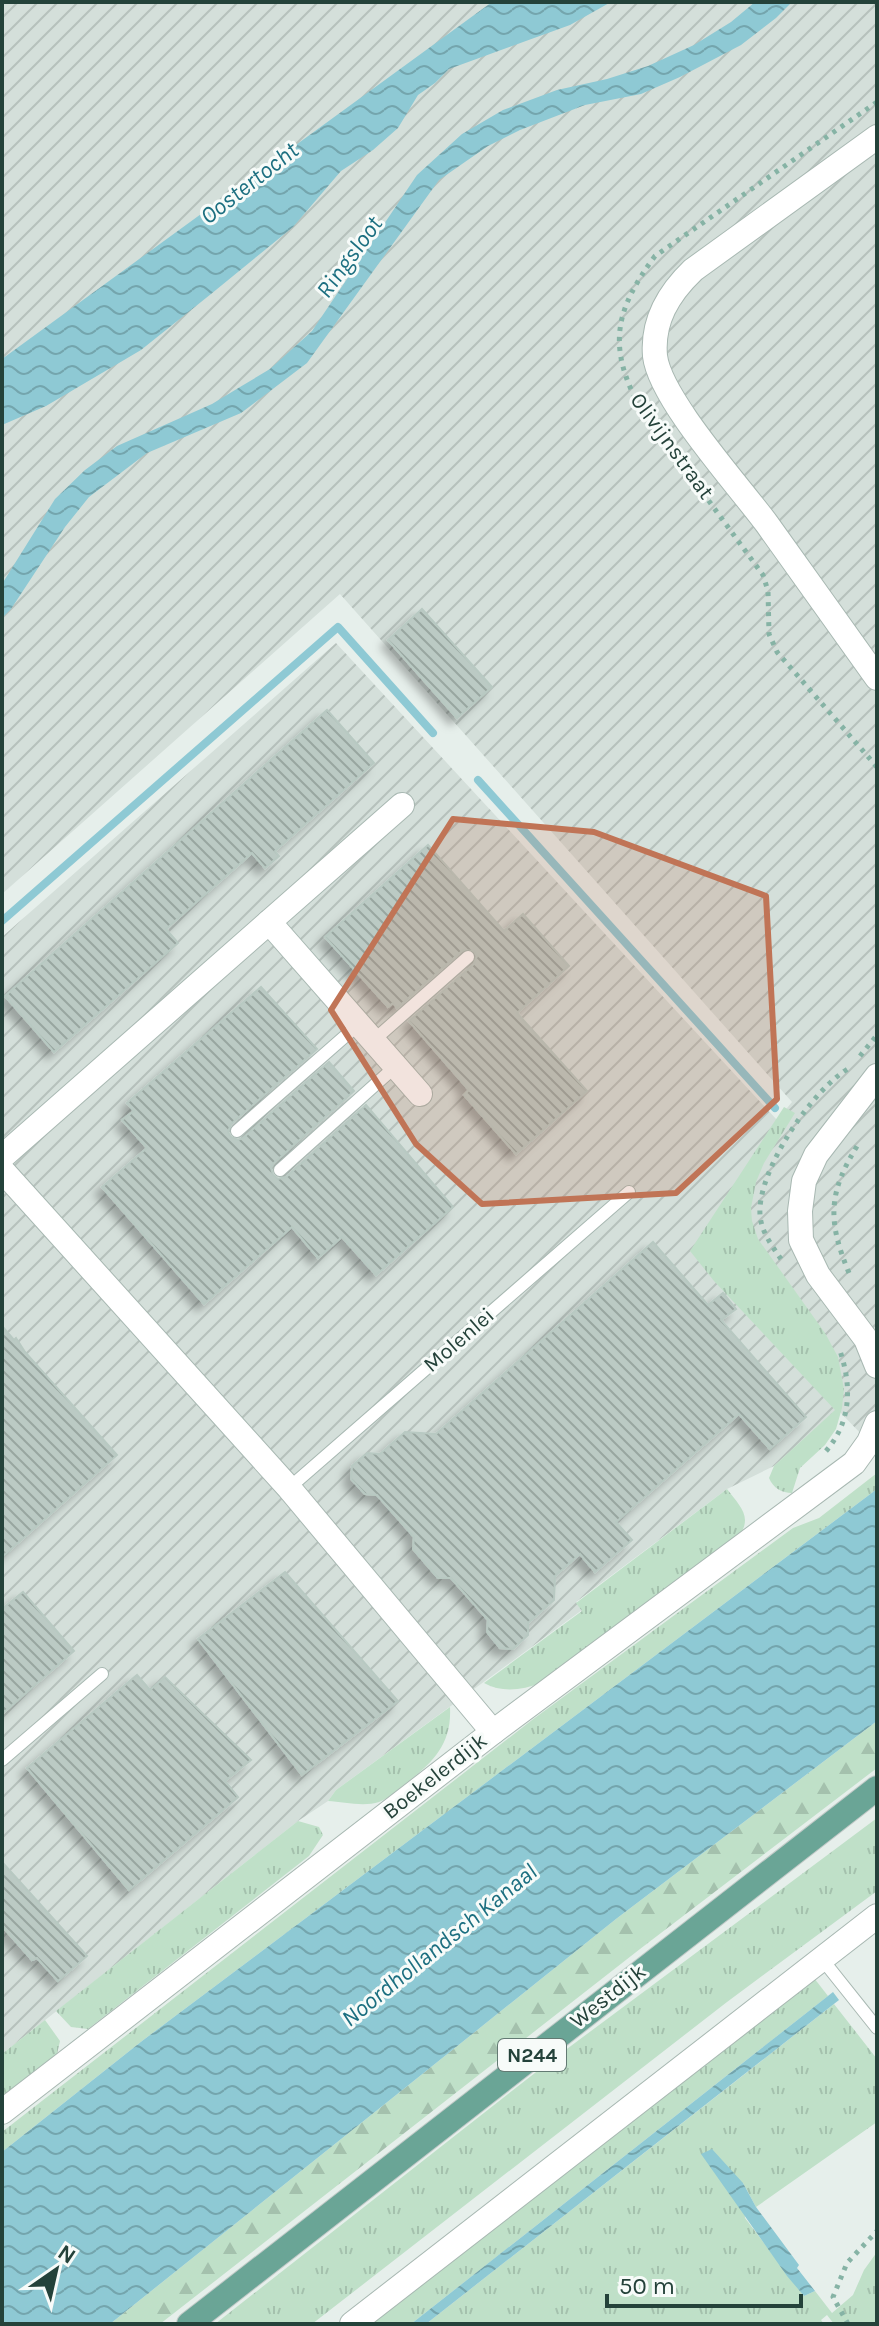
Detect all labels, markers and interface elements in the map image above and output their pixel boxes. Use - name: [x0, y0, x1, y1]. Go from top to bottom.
- water label: Oostertocht: [194, 135, 304, 230]
- water label: Ringsloot: [310, 210, 388, 303]
- street label: Olivijnstraat: [625, 388, 719, 504]
- street label: Molenlei: [418, 1302, 500, 1378]
- street label: Boekelerdijk: [378, 1727, 492, 1825]
- water label: Noordhollandsch Kanaal: [336, 1857, 542, 2033]
- street label: Westdijk: [565, 1958, 651, 2034]
- road number: N244: [498, 2039, 566, 2071]
- north arrow: [16, 2230, 96, 2310]
- text: N: [53, 2239, 80, 2269]
- scale bar: [607, 2258, 801, 2308]
- text: 50 m: [619, 2272, 675, 2300]

